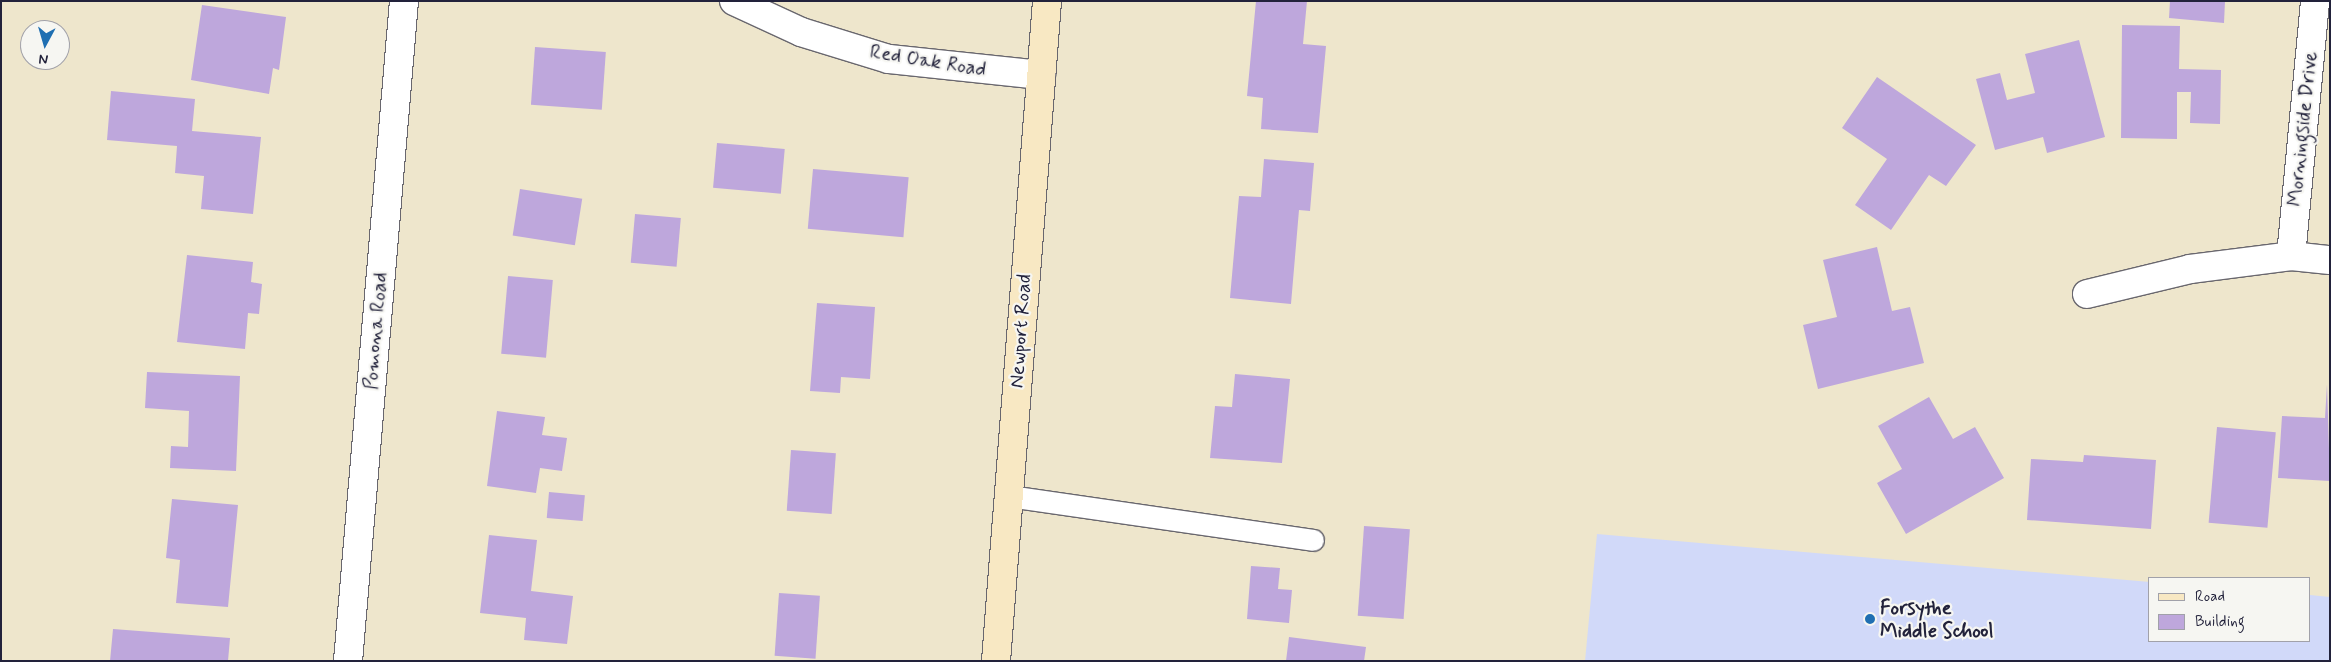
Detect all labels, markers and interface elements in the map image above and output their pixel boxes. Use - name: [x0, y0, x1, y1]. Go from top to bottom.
- north arrow: [20, 20, 70, 70]
- street label: Red Oak Road: [869, 40, 987, 82]
- text: N: [38, 49, 49, 68]
- street label: Morningside Drive: [2283, 51, 2323, 207]
- street label: Pomona Road: [359, 271, 393, 391]
- street label: Newport Road: [1005, 274, 1037, 388]
- legend: [2148, 577, 2311, 642]
- text: Road: [2195, 587, 2225, 607]
- place label: Forsythe Middle School: [1880, 596, 1994, 643]
- text: Building: [2195, 612, 2245, 632]
- marker: Forsythe Middle School: [1864, 613, 1876, 625]

